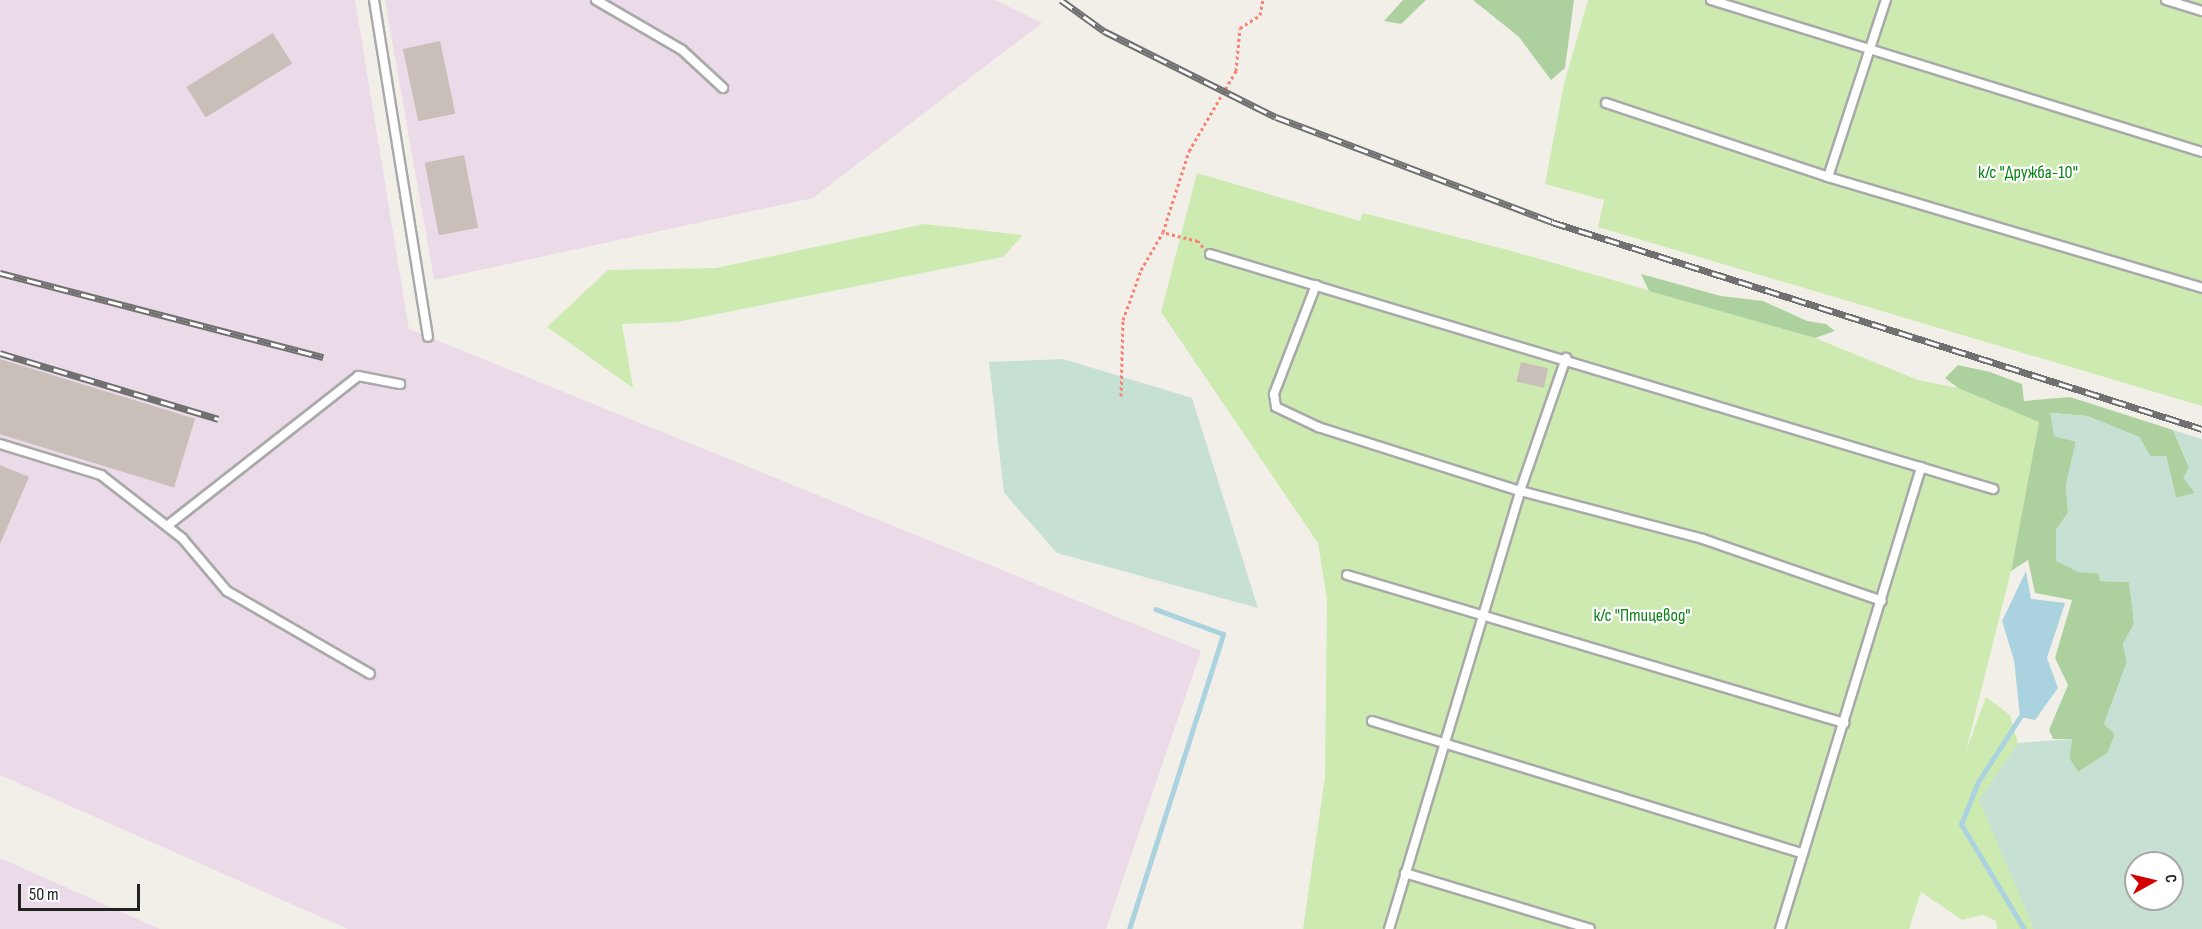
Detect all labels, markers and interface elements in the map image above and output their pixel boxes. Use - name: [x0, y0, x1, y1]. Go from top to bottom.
- park label: к/с "Дружба-10": [1978, 162, 2078, 184]
- park label: к/с "Птицевод": [1593, 605, 1691, 627]
- north arrow: [2124, 851, 2184, 911]
- scale bar: [21, 872, 142, 910]
- text: С: [2160, 873, 2180, 884]
- text: 50 m: [29, 884, 59, 905]

